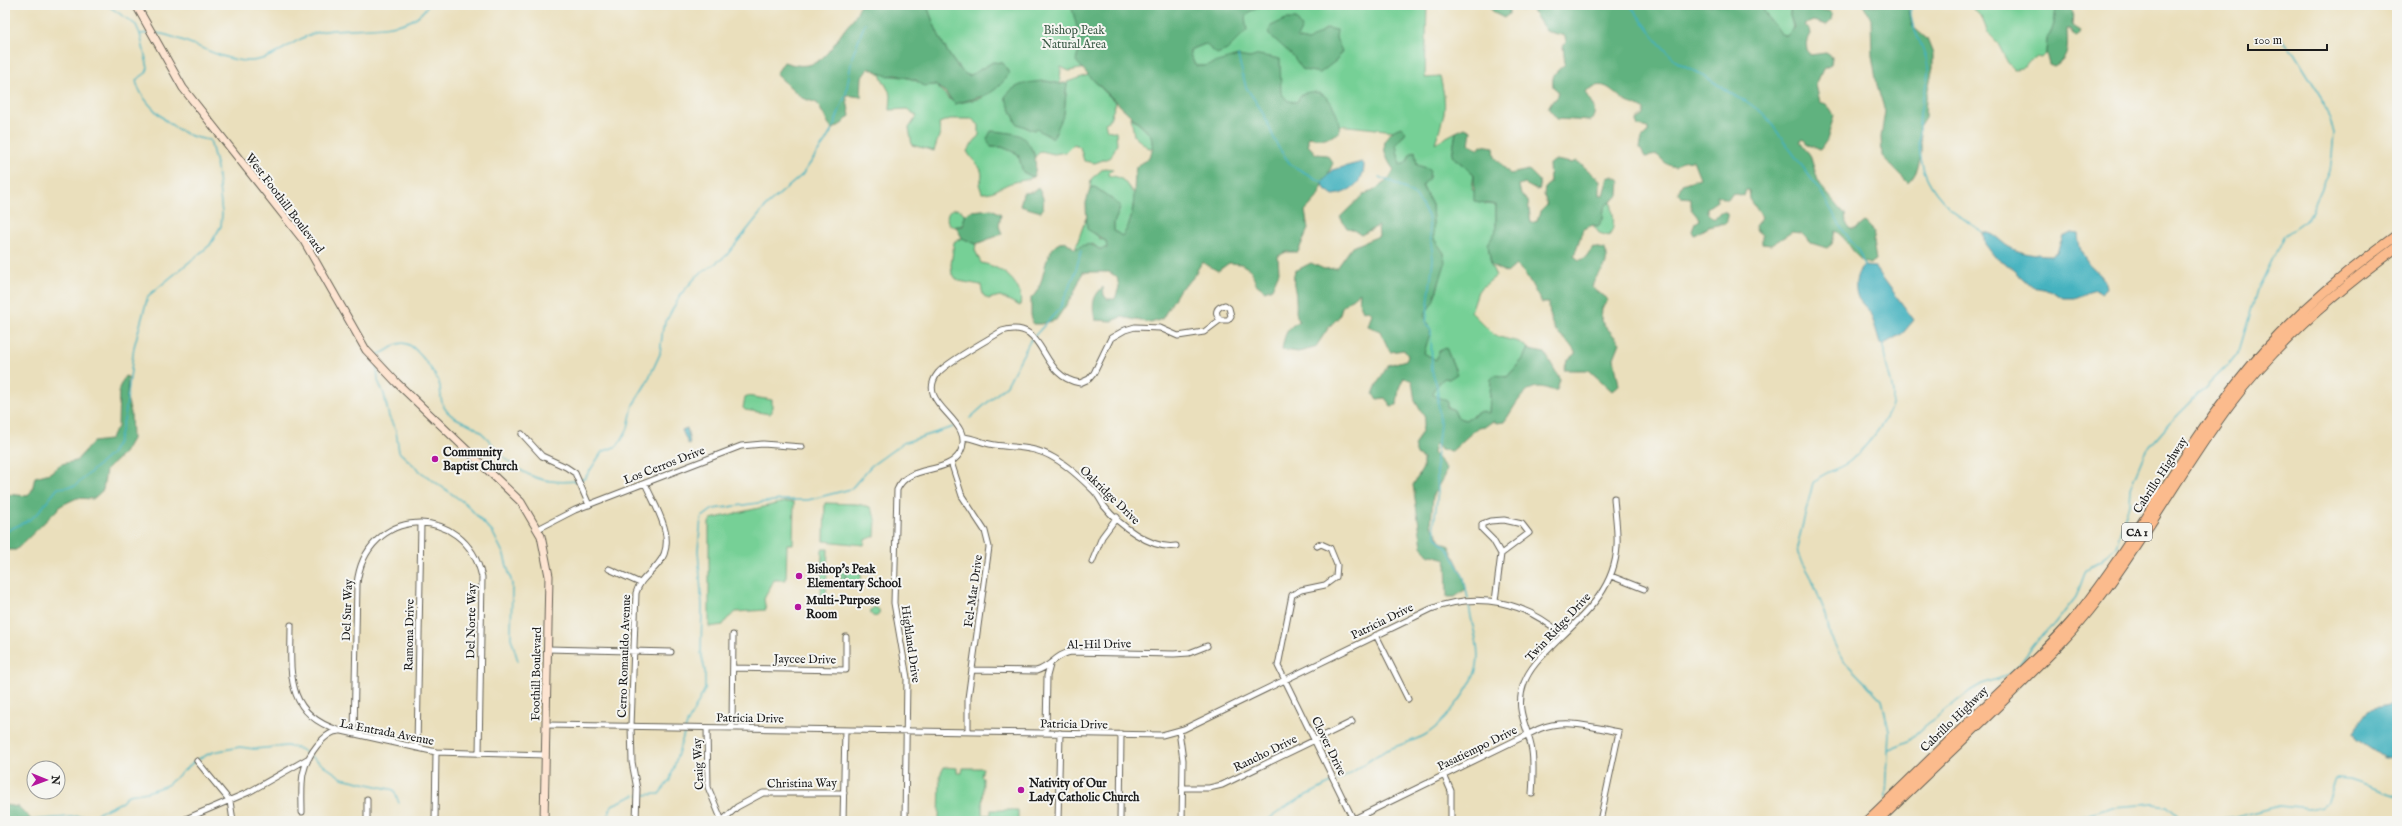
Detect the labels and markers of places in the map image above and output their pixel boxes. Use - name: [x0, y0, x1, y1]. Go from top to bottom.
- place label: Community Baptist Church: [443, 445, 519, 475]
- marker: Community Baptist Church: [430, 454, 440, 464]
- place label: Bishop's Peak Elementary School: [807, 562, 902, 592]
- marker: Bishop's Peak Elementary School: [794, 571, 804, 581]
- place label: Multi-Purpose Room: [806, 593, 880, 622]
- marker: Multi-Purpose Room: [793, 602, 803, 612]
- place label: Nativity of Our Lady Catholic Church: [1028, 776, 1140, 806]
- marker: Nativity of Our Lady Catholic Church: [1016, 785, 1026, 795]

